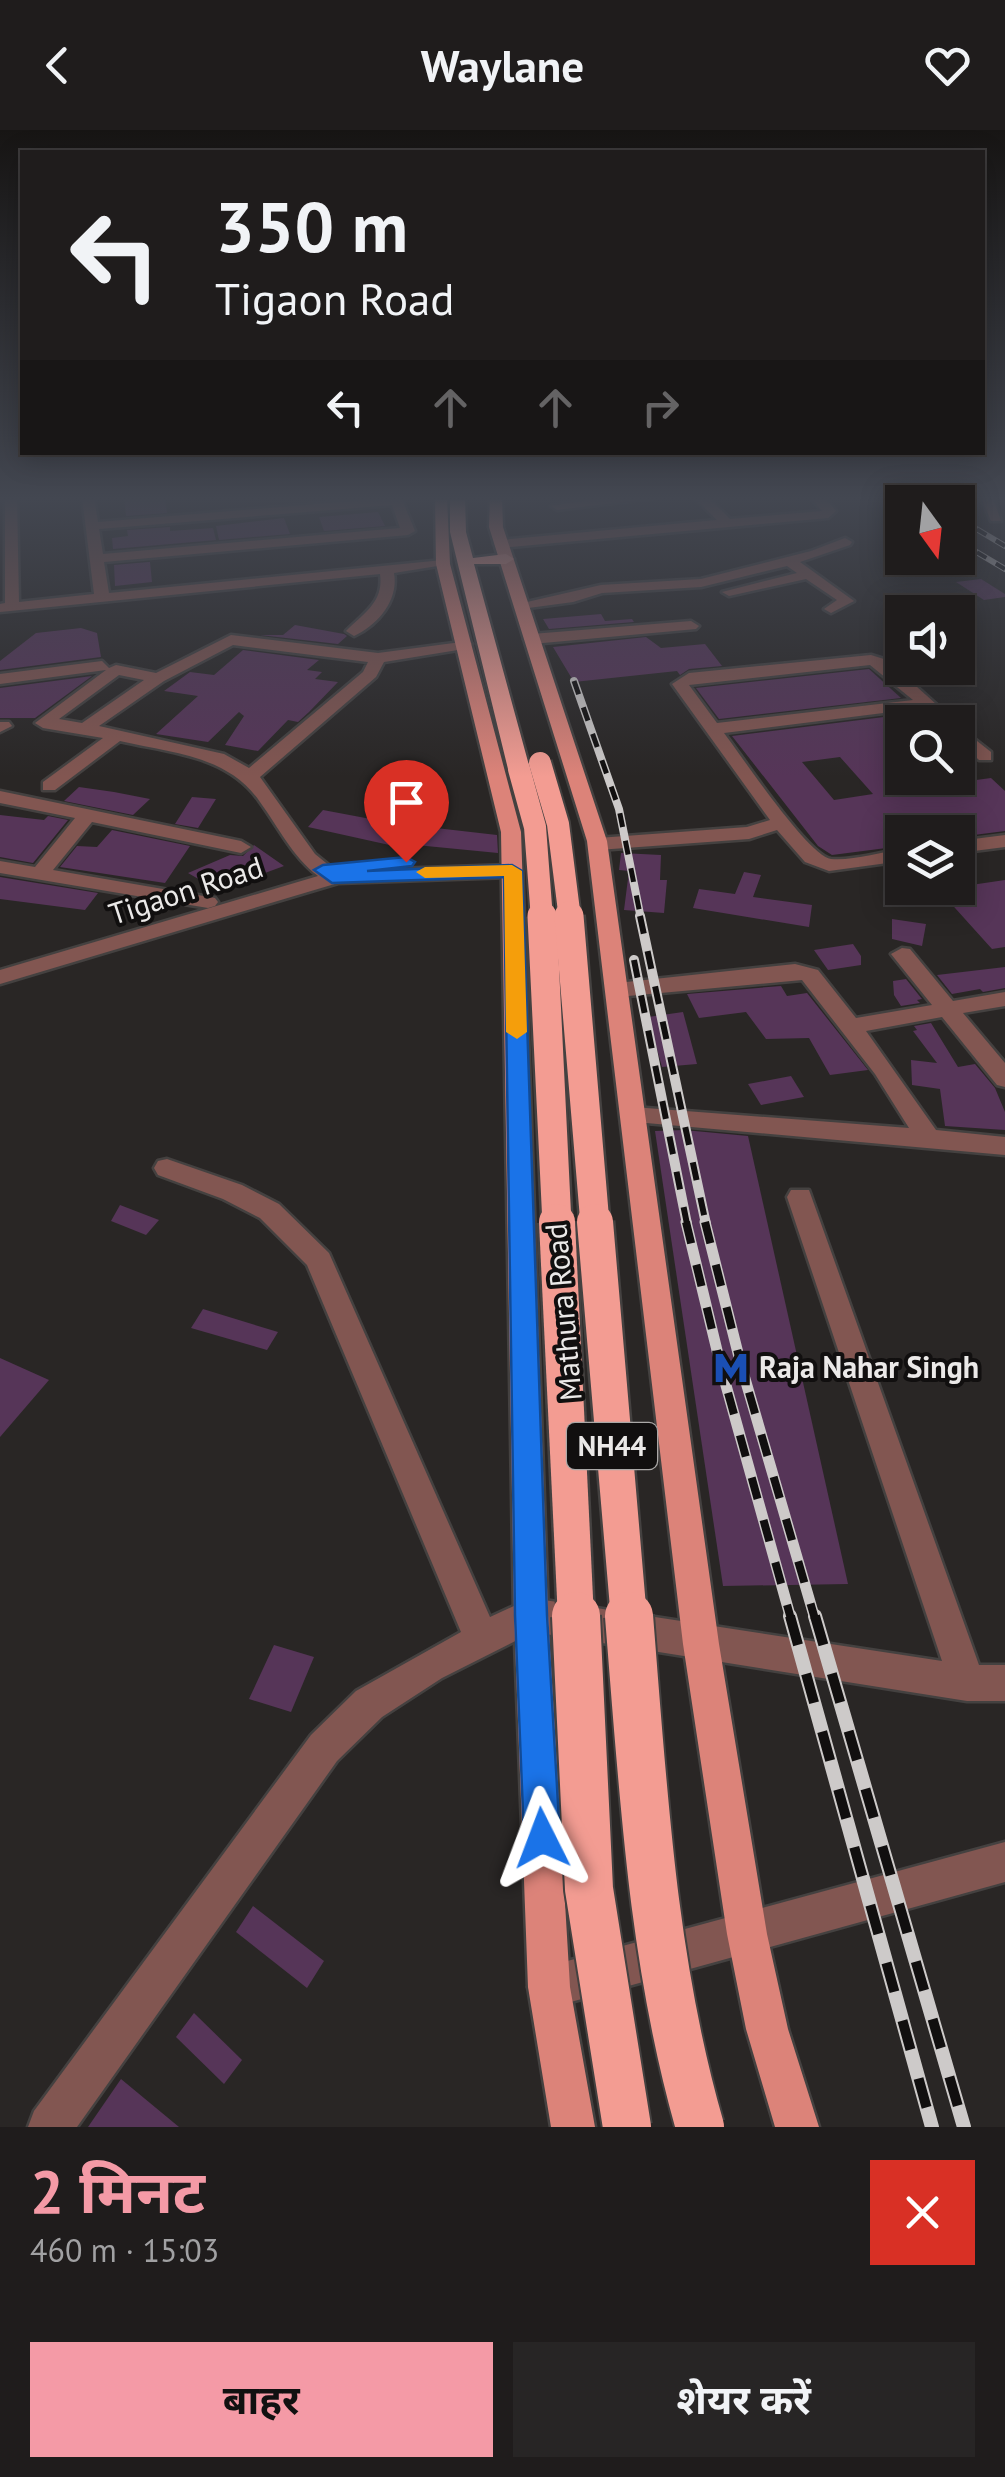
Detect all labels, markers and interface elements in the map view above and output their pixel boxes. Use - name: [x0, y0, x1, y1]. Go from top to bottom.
- text: Waylane: [421, 36, 584, 94]
- icon: back: [30, 38, 85, 93]
- icon: heart: [920, 38, 975, 93]
- text: 350 m: [215, 181, 408, 271]
- icon: left: [50, 190, 180, 320]
- text: Tigaon Road: [215, 269, 455, 327]
- icon: left: [318, 380, 373, 435]
- icon: ahead: [423, 380, 478, 435]
- icon: ahead: [528, 380, 583, 435]
- icon: right: [633, 380, 688, 435]
- north arrow: [885, 485, 975, 575]
- map controls: [885, 485, 975, 905]
- button: sound: [885, 595, 975, 685]
- button: search: [885, 705, 975, 795]
- pin: [364, 760, 449, 863]
- icon: arrive: [379, 775, 434, 830]
- button: layers: [885, 815, 975, 905]
- street label: Tigaon Road: [104, 846, 268, 933]
- street label: Mathura Road: [535, 1222, 590, 1402]
- place label: Raja Nahar Singh: [759, 1347, 979, 1386]
- metro station icon: Raja Nahar Singh: [712, 1349, 750, 1387]
- road number: NH44: [567, 1423, 657, 1469]
- position arrow: [490, 1786, 594, 1890]
- text: 2 मिनट: [30, 2152, 205, 2230]
- button: close: [870, 2160, 975, 2265]
- text: 460 m · 15:03: [30, 2229, 219, 2271]
- button: बाहर: [30, 2342, 493, 2457]
- button: शेयर करें: [513, 2342, 975, 2457]

